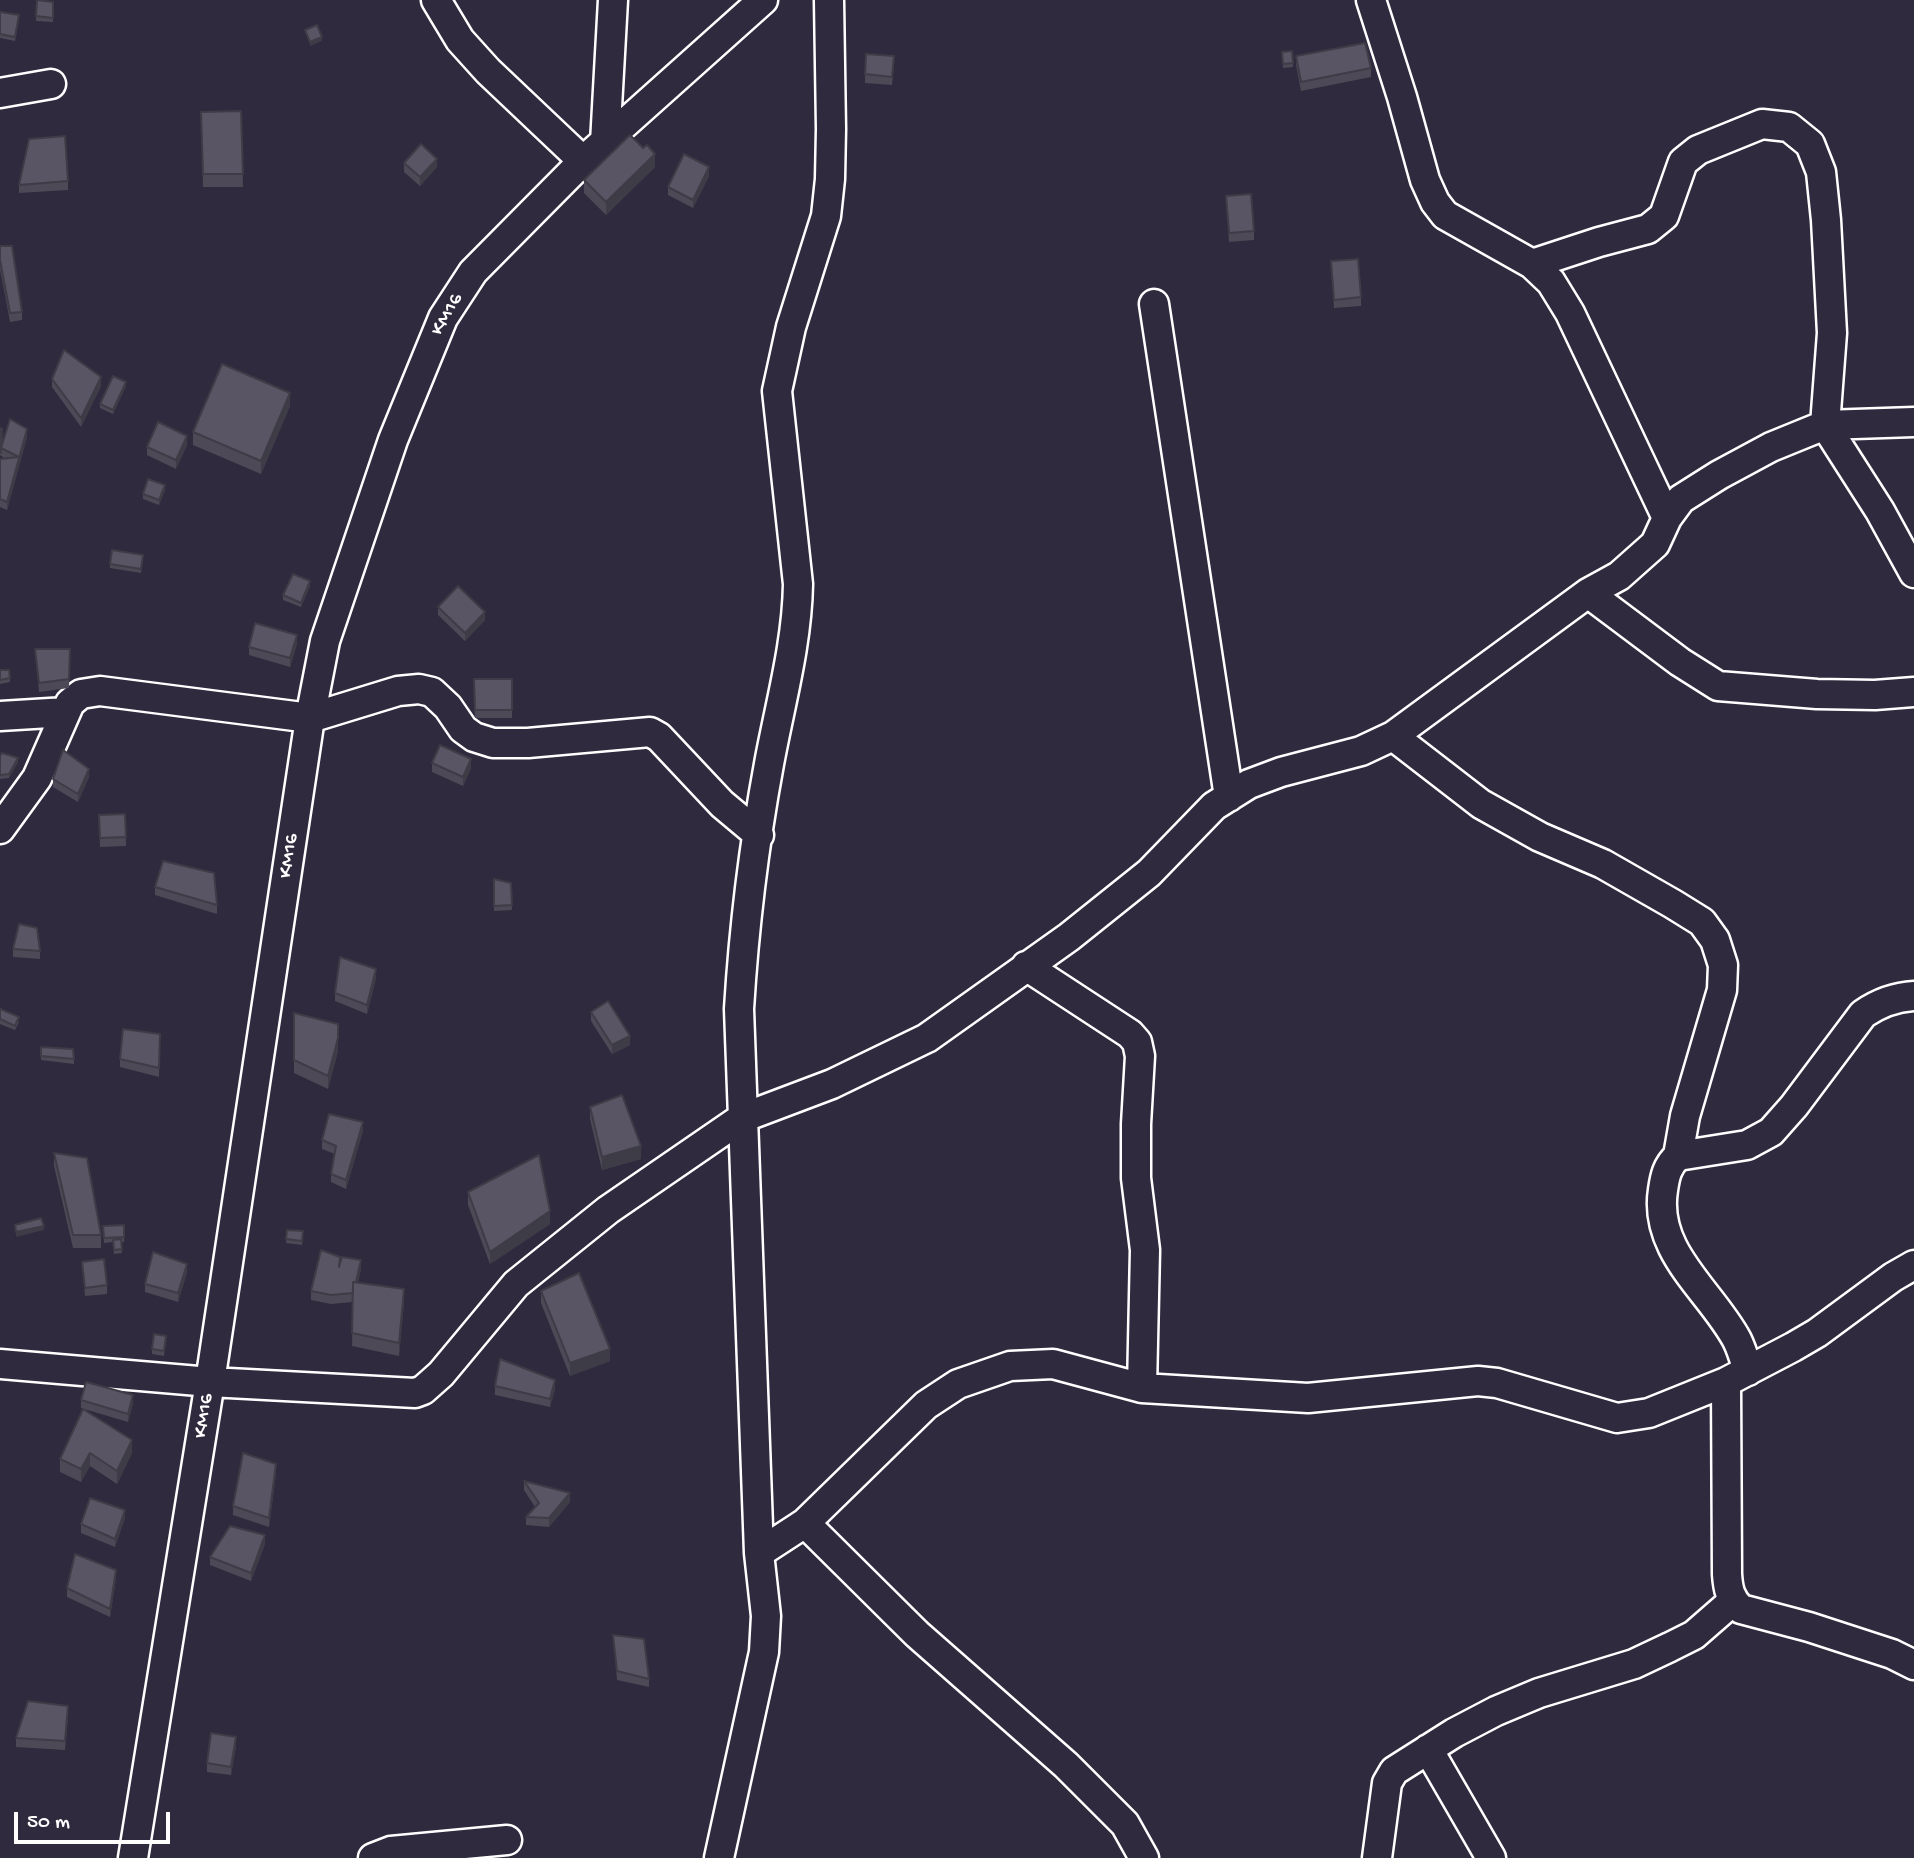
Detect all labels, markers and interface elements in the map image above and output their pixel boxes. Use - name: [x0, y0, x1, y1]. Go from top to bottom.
- street label: KM16: [426, 289, 470, 341]
- street label: KM16: [274, 832, 306, 880]
- street label: KM16: [189, 1392, 221, 1440]
- scale bar: [18, 1798, 173, 1842]
- text: 50 m: [27, 1811, 70, 1836]

